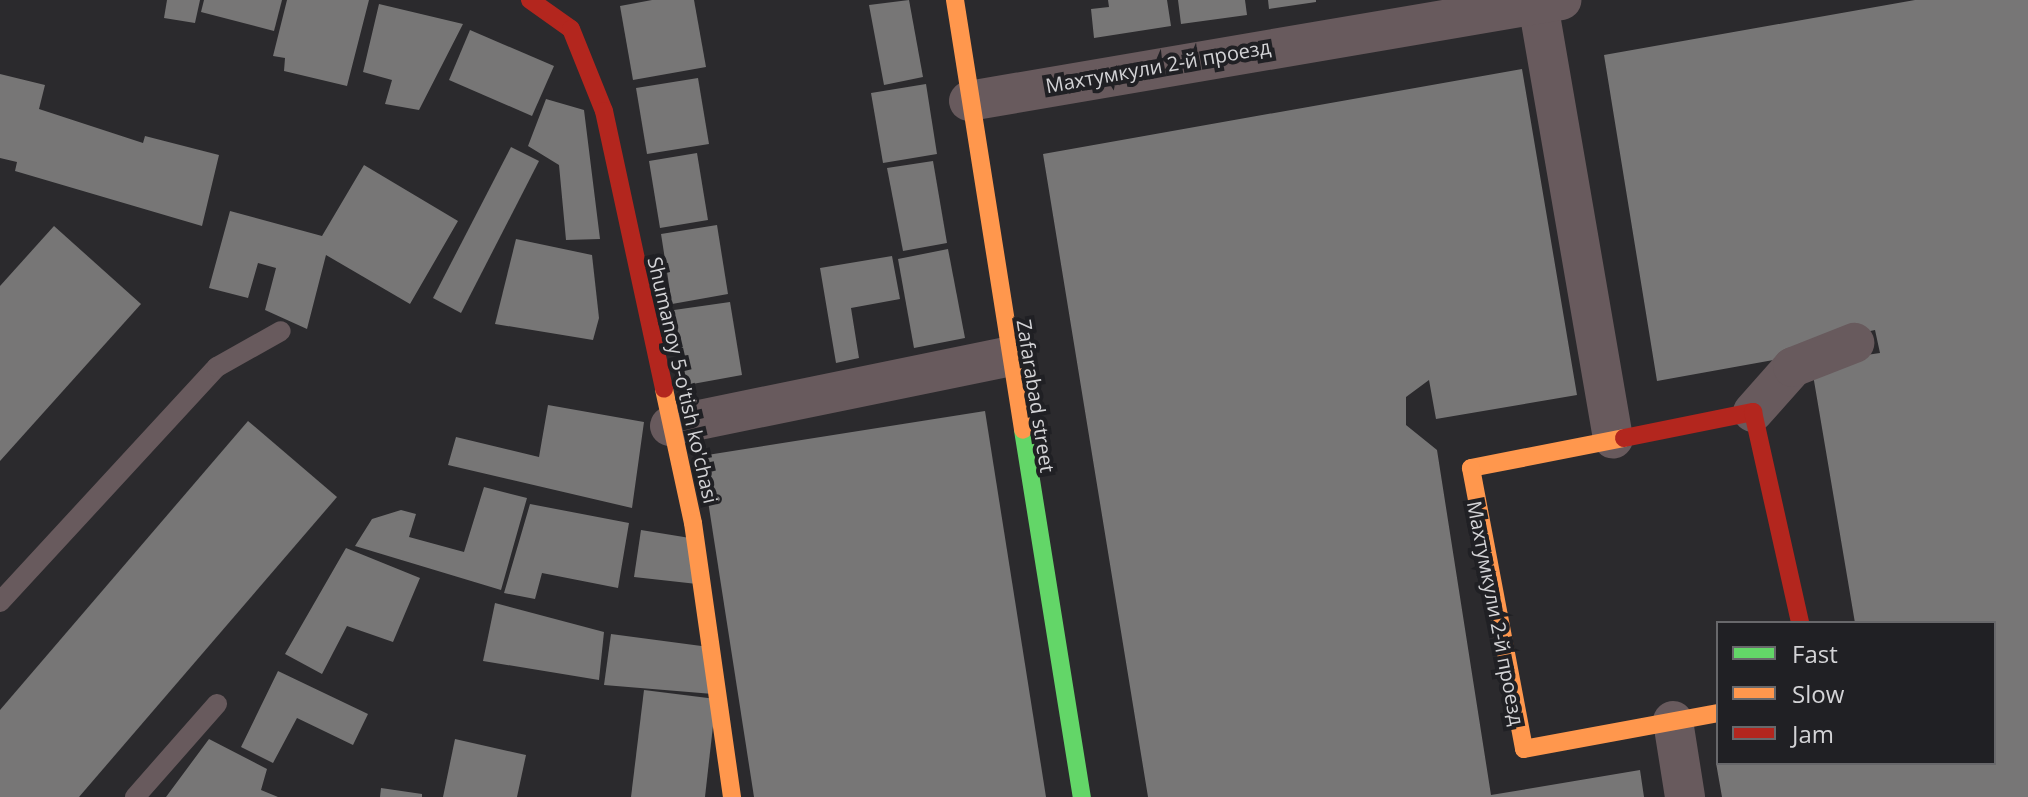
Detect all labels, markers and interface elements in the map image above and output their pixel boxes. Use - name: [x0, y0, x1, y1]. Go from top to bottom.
- street label: Махтумкули 2-й проезд: [1044, 34, 1272, 98]
- street label: Shumanoy 5-o'tish ko'chasi: [643, 254, 723, 506]
- street label: Zafarabad street: [1012, 318, 1060, 474]
- street label: Махтумкули 2-й проезд: [1462, 499, 1530, 727]
- legend: [1716, 621, 1996, 765]
- text: Fast: [1792, 637, 1838, 670]
- text: Slow: [1792, 677, 1844, 710]
- text: Jam: [1792, 717, 1834, 750]

